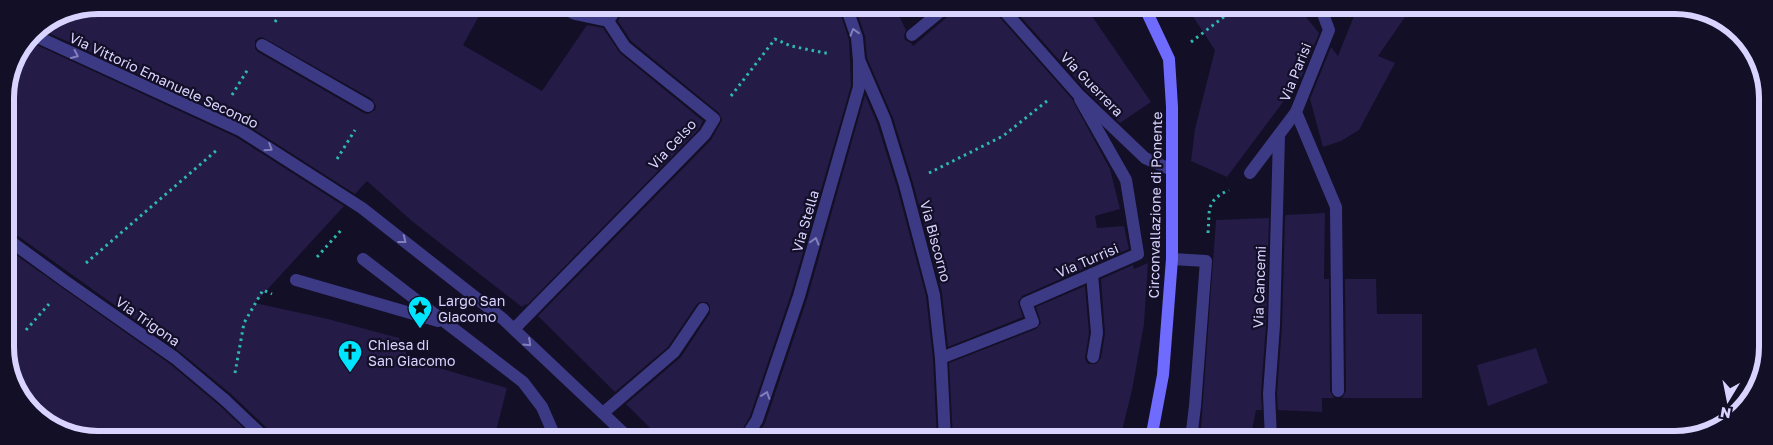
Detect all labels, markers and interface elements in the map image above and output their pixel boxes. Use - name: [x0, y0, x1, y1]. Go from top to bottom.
- street label: Via Vittorio Emanuele Secondo: [67, 29, 261, 131]
- one-way arrow: [850, 29, 860, 37]
- street label: Via Parisi: [1276, 40, 1314, 104]
- one-way arrow: [70, 48, 79, 59]
- street label: Via Guerrera: [1057, 48, 1127, 120]
- street label: Circonvallazione di Ponente: [1145, 111, 1165, 299]
- street label: Via Celso: [644, 115, 700, 173]
- one-way arrow: [263, 142, 272, 151]
- street label: Via Stella: [788, 188, 822, 254]
- street label: Via Biscorno: [917, 198, 955, 284]
- one-way arrow: [397, 234, 406, 242]
- one-way arrow: [809, 236, 820, 245]
- street label: Via Turrisi: [1053, 239, 1121, 281]
- street label: Via Cancemi: [1249, 245, 1269, 329]
- place label: Largo San Giacomo: [438, 292, 505, 325]
- street label: Via Trigona: [113, 293, 183, 349]
- place icon: Largo San Giacomo: [407, 295, 433, 329]
- place label: Chiesa di San Giacomo: [368, 336, 455, 369]
- one-way arrow: [522, 337, 531, 346]
- church icon: Chiesa di San Giacomo: [337, 339, 363, 373]
- north arrow: [1703, 375, 1753, 425]
- one-way arrow: [760, 392, 770, 400]
- text: N: [1719, 404, 1732, 423]

